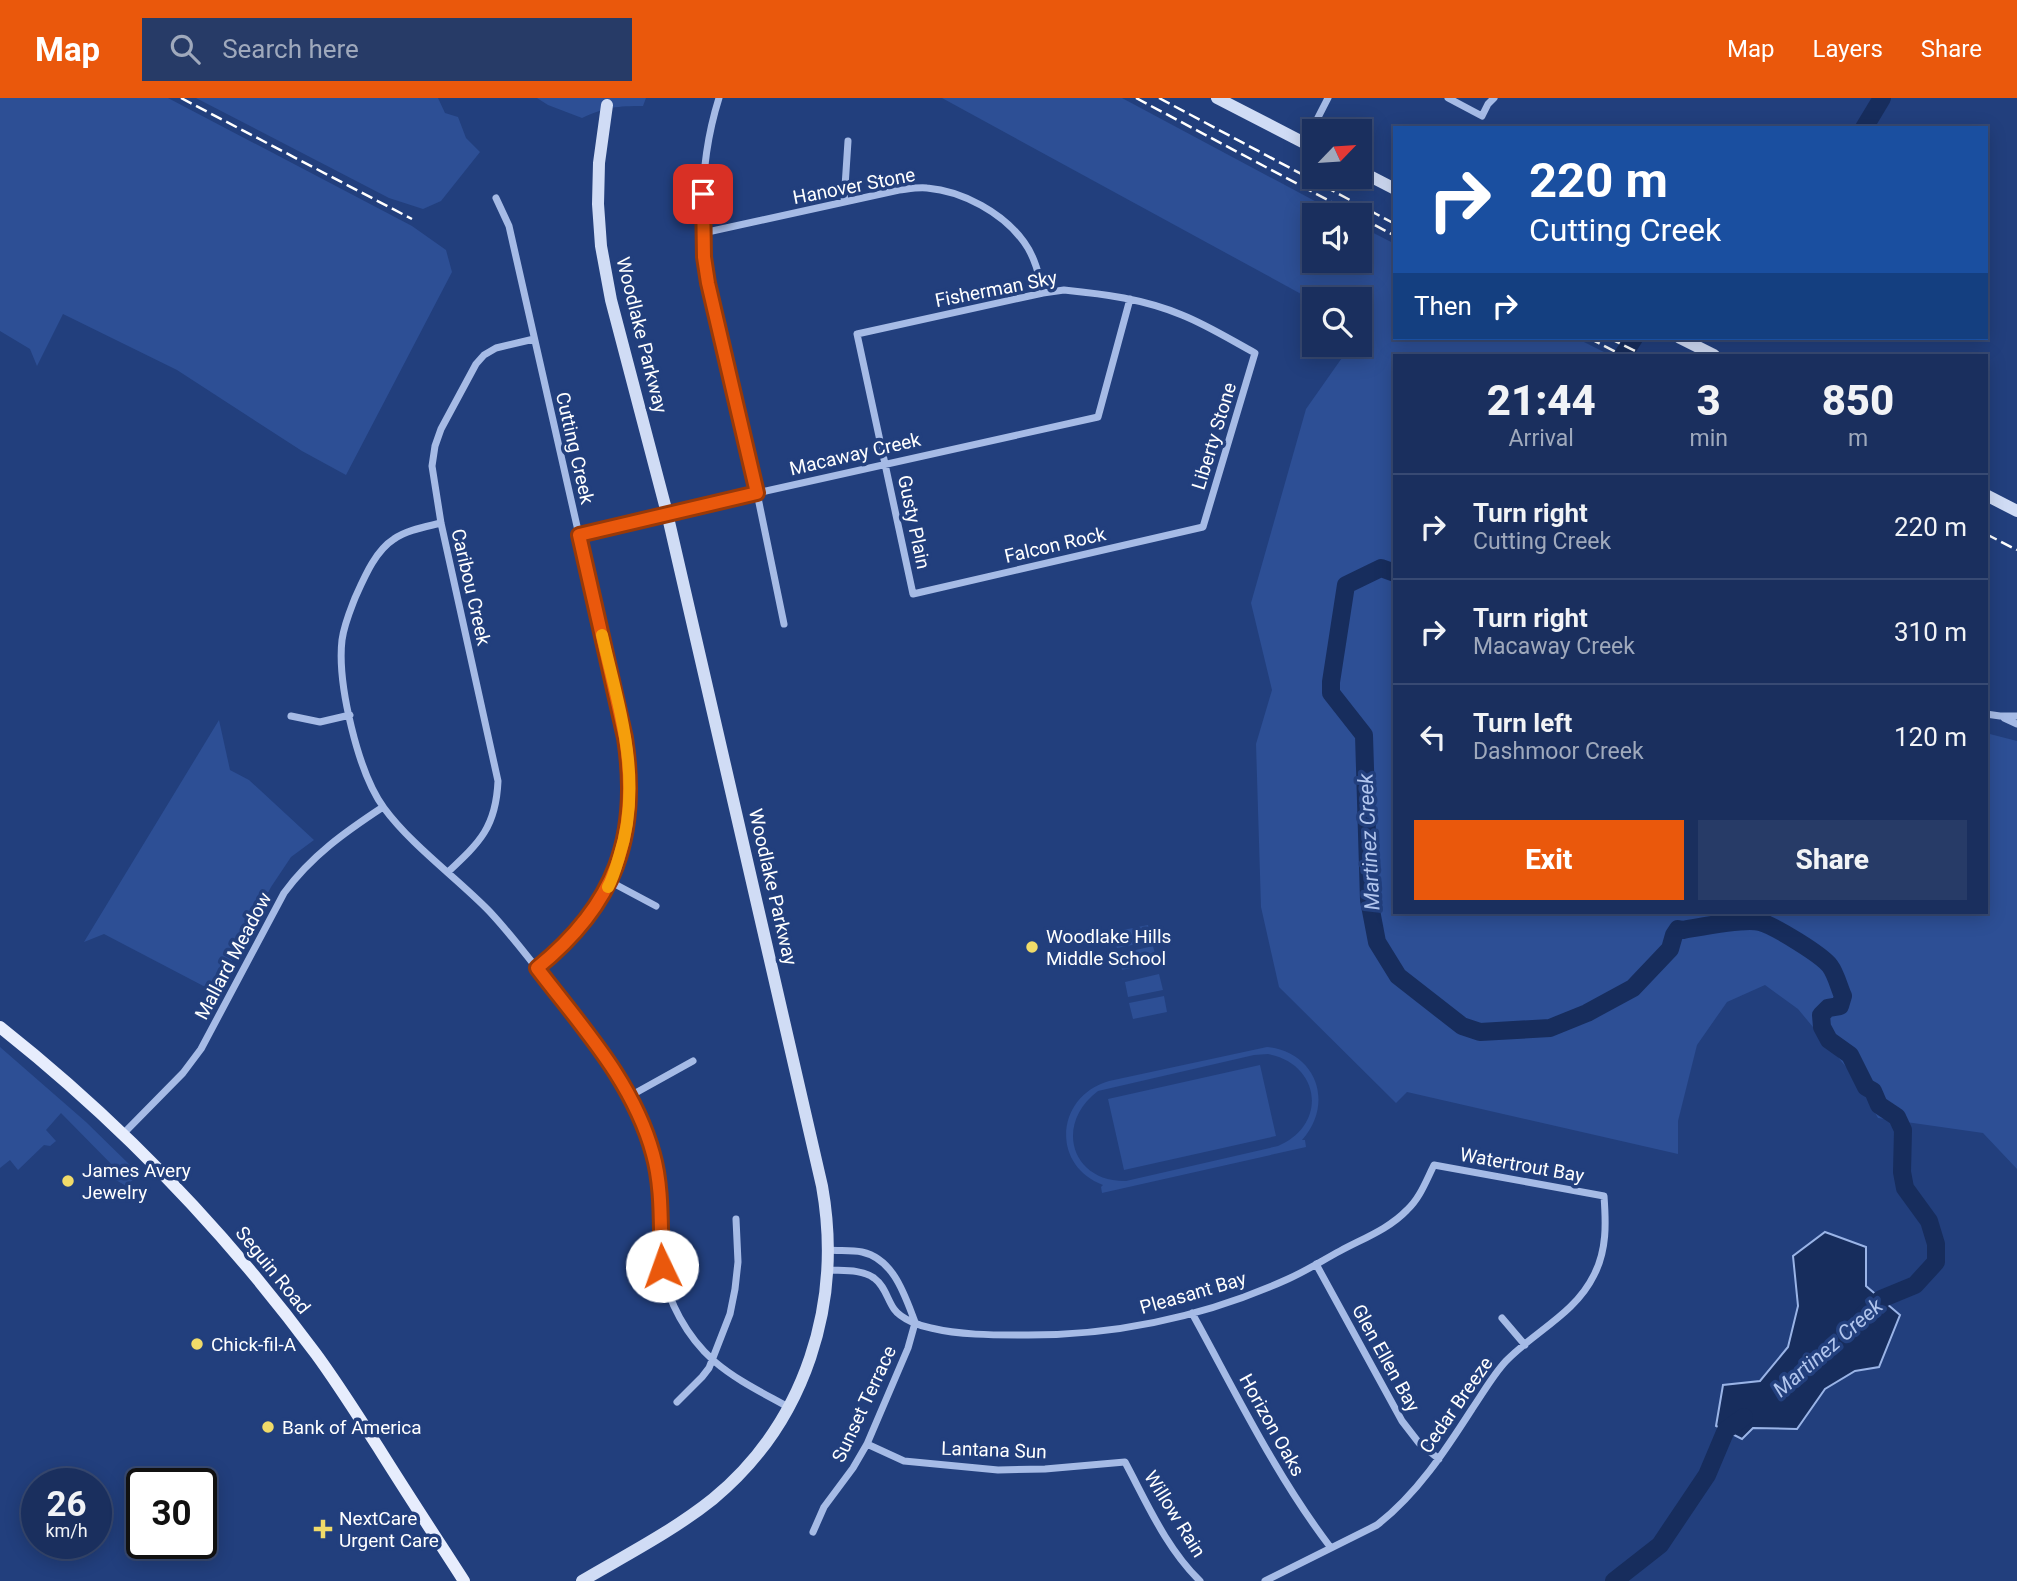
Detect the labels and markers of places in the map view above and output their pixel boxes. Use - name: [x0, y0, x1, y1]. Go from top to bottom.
- pin: [673, 164, 733, 224]
- place label: Woodlake Hills Middle School: [1046, 925, 1171, 970]
- marker: Woodlake Hills Middle School: [1024, 939, 1040, 955]
- place label: James Avery Jewelry: [82, 1159, 191, 1204]
- marker: James Avery Jewelry: [60, 1173, 76, 1189]
- place label: Chick-fil-A: [211, 1333, 297, 1356]
- marker: Chick-fil-A: [189, 1336, 205, 1352]
- place label: Bank of America: [282, 1416, 422, 1439]
- marker: Bank of America: [260, 1419, 276, 1435]
- place label: NextCare Urgent Care: [339, 1507, 439, 1552]
- marker: NextCare Urgent Care: [313, 1519, 333, 1539]

